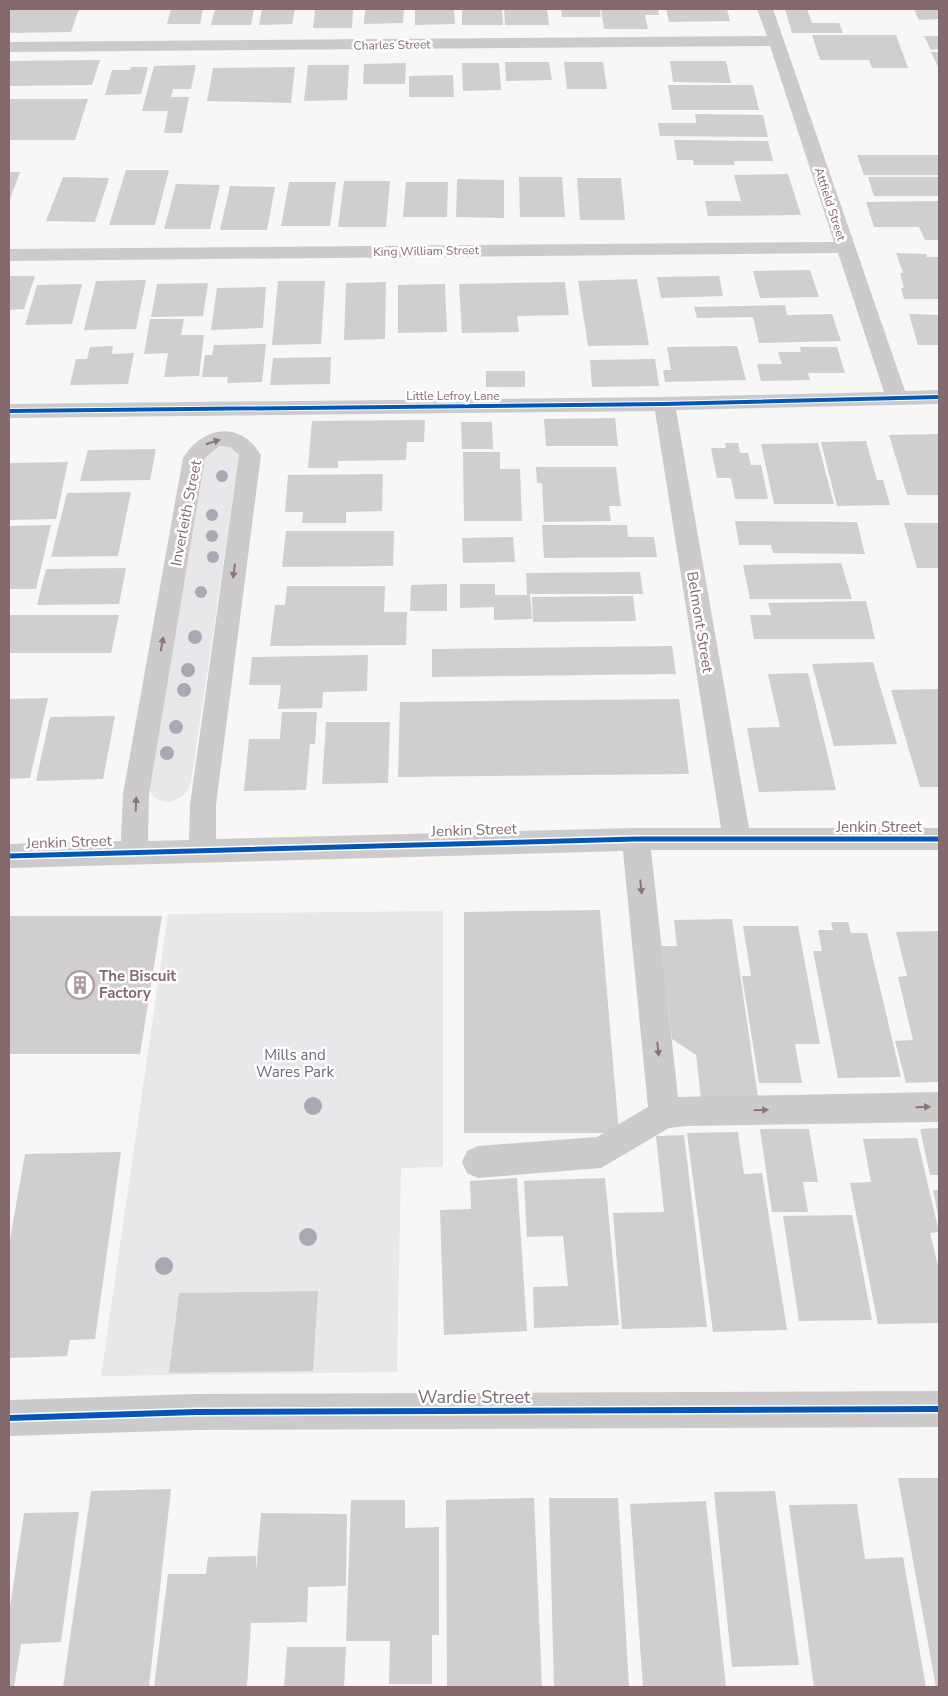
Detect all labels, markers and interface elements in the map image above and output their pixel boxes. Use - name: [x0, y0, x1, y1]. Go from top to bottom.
- street label: Charles Street: [353, 36, 431, 54]
- street label: Attfield Street: [811, 165, 850, 243]
- street label: King William Street: [373, 242, 480, 260]
- street label: Little Lefroy Lane: [406, 388, 500, 404]
- one-way arrow: [206, 437, 221, 445]
- street label: Inverleith Street: [166, 458, 206, 568]
- one-way arrow: [230, 564, 238, 580]
- street label: Belmont Street: [682, 570, 718, 675]
- one-way arrow: [158, 635, 166, 651]
- one-way arrow: [132, 796, 140, 812]
- street label: Jenkin Street: [835, 817, 923, 837]
- street label: Jenkin Street: [430, 818, 518, 842]
- street label: Jenkin Street: [25, 830, 113, 854]
- one-way arrow: [637, 879, 645, 895]
- place label: The Biscuit Factory: [99, 966, 176, 1003]
- building icon: The Biscuit Factory: [65, 970, 95, 1000]
- one-way arrow: [654, 1041, 662, 1057]
- park label: Mills and Wares Park: [256, 1045, 334, 1082]
- one-way arrow: [915, 1103, 931, 1111]
- one-way arrow: [753, 1106, 769, 1114]
- street label: Wardie Street: [418, 1385, 531, 1409]

